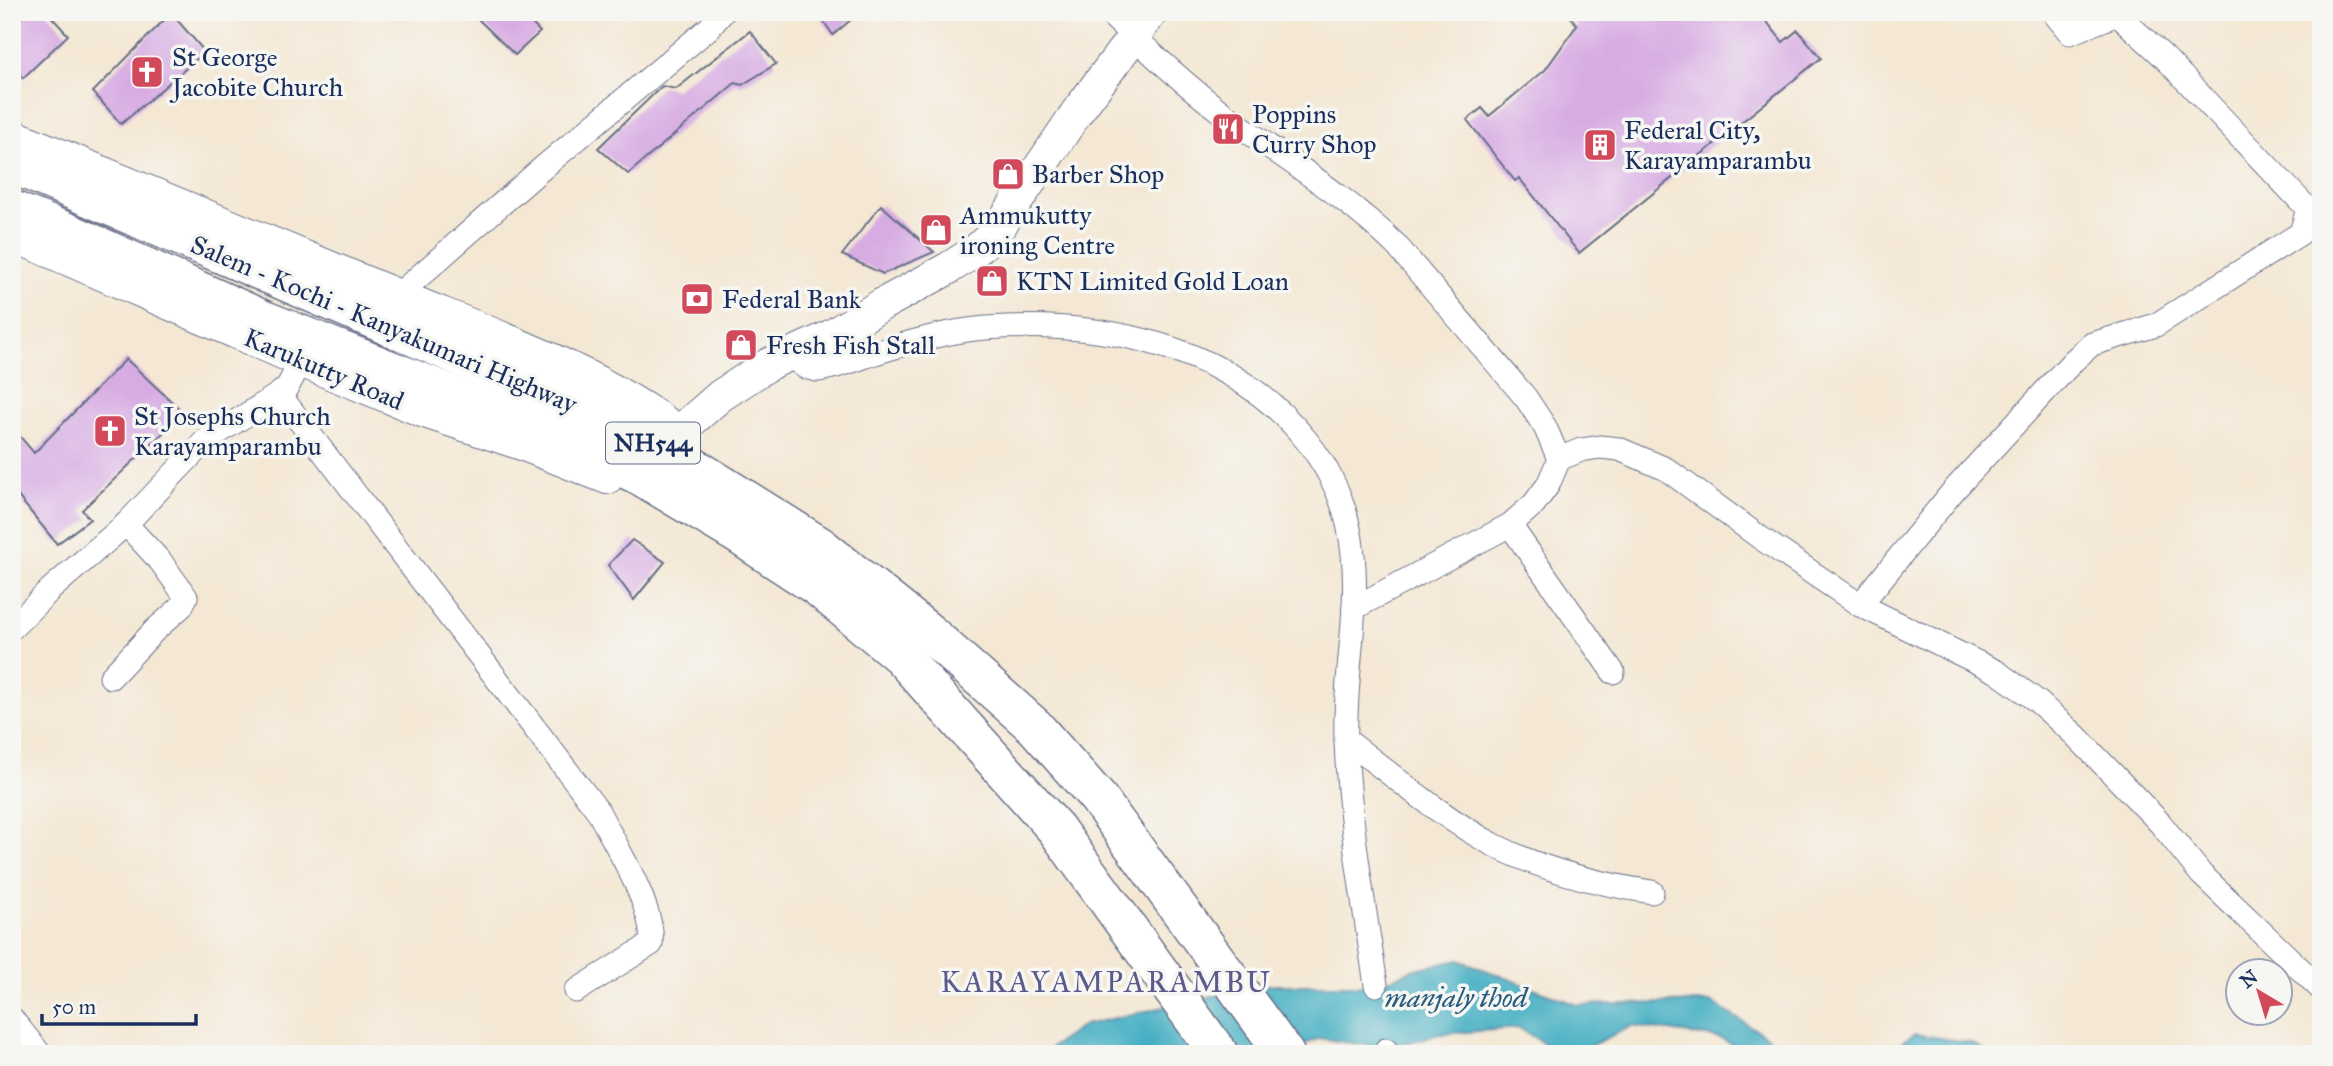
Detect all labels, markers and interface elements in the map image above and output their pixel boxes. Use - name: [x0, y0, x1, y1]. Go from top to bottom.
- place label: St George Jacobite Church: [169, 41, 344, 103]
- church icon: St George Jacobite Church: [128, 53, 166, 91]
- place label: Poppins Curry Shop: [1252, 98, 1376, 160]
- restaurant icon: Poppins Curry Shop: [1209, 110, 1247, 148]
- place label: Federal City, Karayamparambu: [1624, 114, 1812, 176]
- building icon: Federal City, Karayamparambu: [1581, 126, 1619, 164]
- shop icon: Barber Shop: [989, 155, 1027, 193]
- place label: Barber Shop: [1032, 158, 1164, 190]
- place label: Ammukutty ironing Centre: [959, 199, 1115, 261]
- shop icon: Ammukutty ironing Centre: [917, 211, 955, 249]
- street label: Salem - Kochi - Kanyakumari Highway: [186, 228, 583, 420]
- shop icon: KTN Limited Gold Loan: [973, 262, 1011, 300]
- place label: KTN Limited Gold Loan: [1016, 265, 1289, 297]
- bank icon: Federal Bank: [678, 280, 716, 318]
- place label: Federal Bank: [722, 283, 862, 315]
- street label: Karukutty Road: [239, 321, 409, 417]
- shop icon: Fresh Fish Stall: [722, 326, 760, 364]
- place label: Fresh Fish Stall: [766, 329, 935, 361]
- place label: St Josephs Church Karayamparambu: [134, 400, 331, 462]
- church icon: St Josephs Church Karayamparambu: [91, 412, 129, 450]
- road number: NH544: [606, 422, 700, 463]
- north arrow: [2224, 958, 2294, 1028]
- district label: KARAYAMPARAMBU: [940, 964, 1272, 1000]
- text: N: [2235, 965, 2262, 993]
- water label: manjaly thod: [1385, 980, 1530, 1015]
- scale bar: [42, 982, 196, 1026]
- text: 50 m: [52, 994, 97, 1020]

